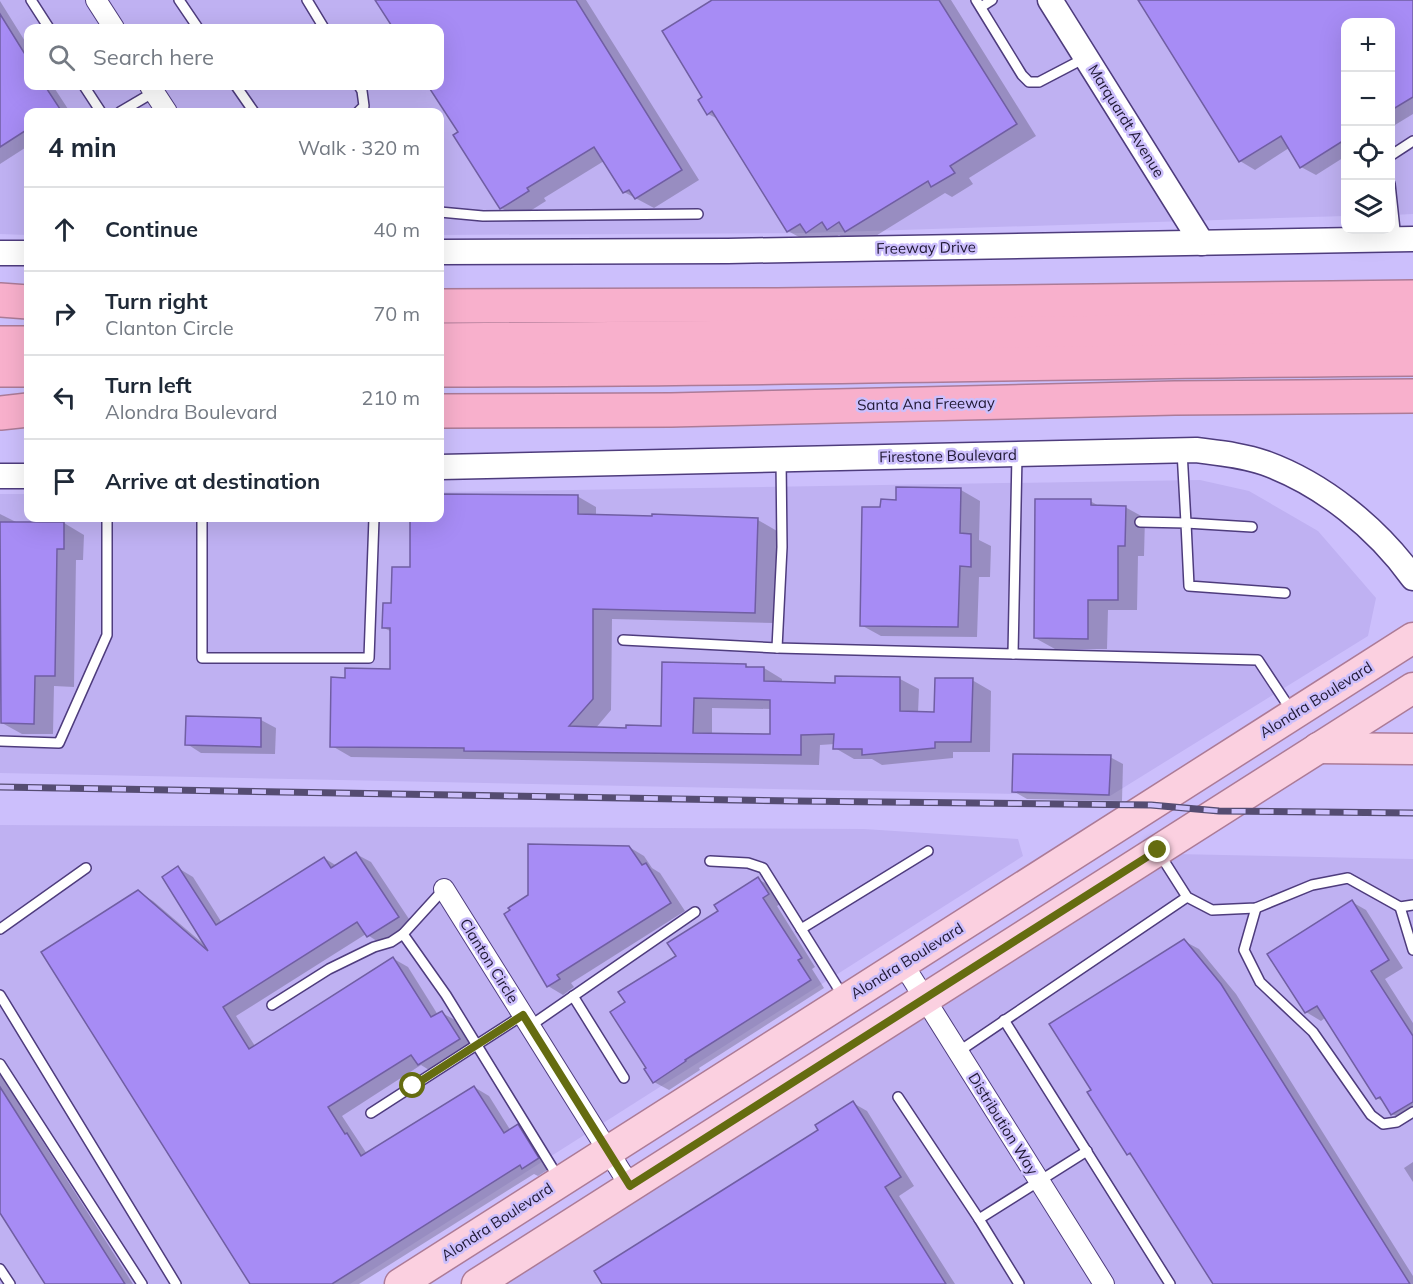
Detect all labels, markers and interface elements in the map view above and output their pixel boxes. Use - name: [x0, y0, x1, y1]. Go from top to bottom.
- map controls: [1341, 18, 1395, 234]
- button: +: [1341, 18, 1395, 72]
- search box: [24, 24, 444, 90]
- icon: search: [45, 41, 78, 74]
- text: Search here: [93, 43, 214, 71]
- street label: Marquardt Avenue: [1084, 61, 1169, 181]
- button: −: [1341, 72, 1395, 126]
- button: locate: [1341, 126, 1395, 180]
- text: 4 min: [48, 131, 117, 164]
- text: Walk · 320 m: [298, 135, 420, 160]
- button: layers: [1341, 180, 1395, 234]
- icon: ahead: [48, 213, 81, 246]
- text: Continue: [105, 215, 198, 243]
- text: 40 m: [373, 217, 420, 242]
- street label: Freeway Drive: [876, 237, 976, 258]
- text: Turn right: [105, 287, 208, 315]
- icon: right: [48, 297, 81, 330]
- text: 70 m: [373, 301, 420, 326]
- text: Clanton Circle: [105, 315, 234, 340]
- text: Turn left: [105, 371, 192, 399]
- icon: left: [48, 381, 81, 414]
- text: 210 m: [361, 385, 420, 410]
- street label: Santa Ana Freeway: [857, 393, 995, 414]
- text: Alondra Boulevard: [105, 399, 278, 424]
- street label: Firestone Boulevard: [879, 445, 1017, 466]
- icon: arrive: [48, 465, 81, 498]
- text: Arrive at destination: [105, 467, 320, 495]
- street label: Alondra Boulevard: [1256, 657, 1376, 742]
- route end: [1144, 836, 1170, 862]
- street label: Clanton Circle: [456, 915, 523, 1007]
- street label: Alondra Boulevard: [847, 918, 967, 1003]
- street label: Distribution Way: [964, 1069, 1042, 1178]
- route start: [399, 1072, 425, 1098]
- street label: Alondra Boulevard: [437, 1178, 556, 1265]

